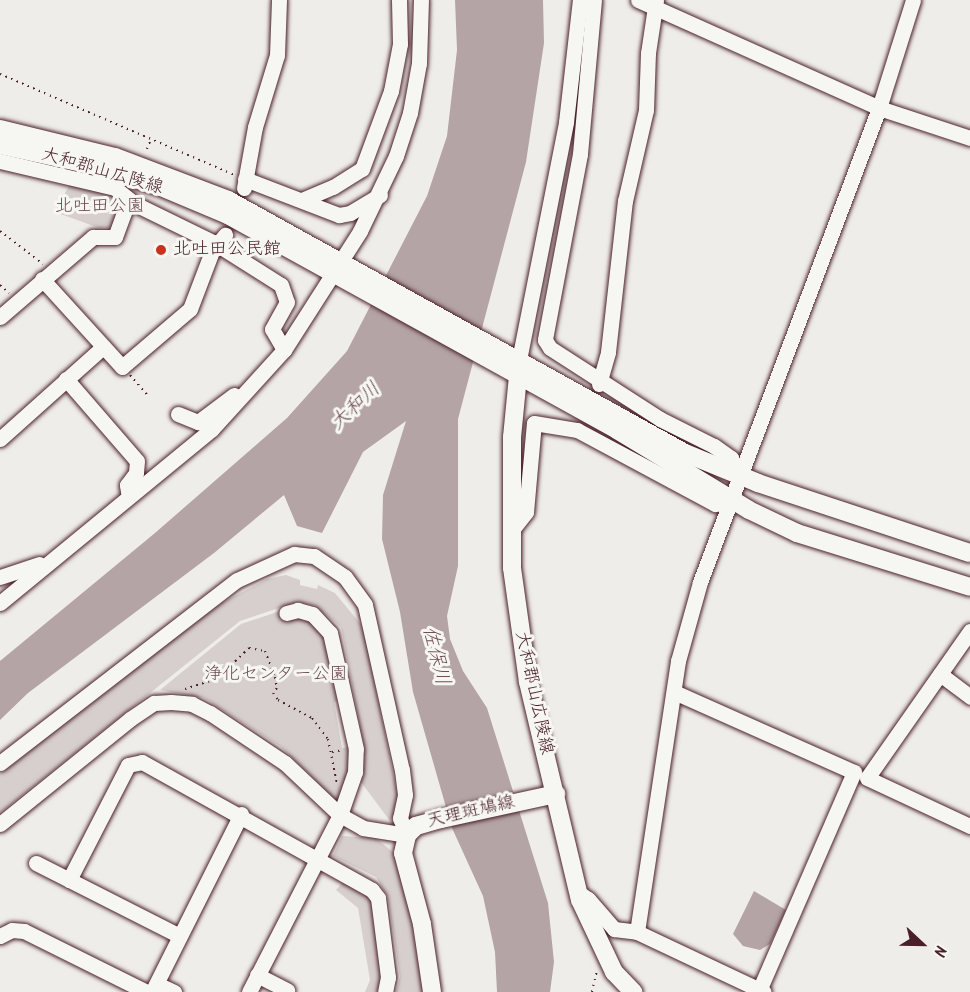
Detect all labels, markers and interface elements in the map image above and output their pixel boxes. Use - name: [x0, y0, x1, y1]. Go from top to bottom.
- street label: 大和郡山広陵線: [38, 144, 166, 200]
- park label: 北吐田公園: [55, 196, 145, 218]
- place label: 北吐田公民館: [173, 239, 281, 261]
- marker: 北吐田公民館: [154, 243, 168, 257]
- water label: 大和川: [326, 378, 386, 436]
- water label: 佐保川: [416, 624, 454, 688]
- street label: 大和郡山広陵線: [509, 629, 557, 757]
- park label: 浄化センター公園: [204, 664, 348, 686]
- street label: 天理斑鳩線: [425, 792, 517, 834]
- north arrow: [892, 914, 952, 974]
- text: N: [926, 942, 953, 960]

